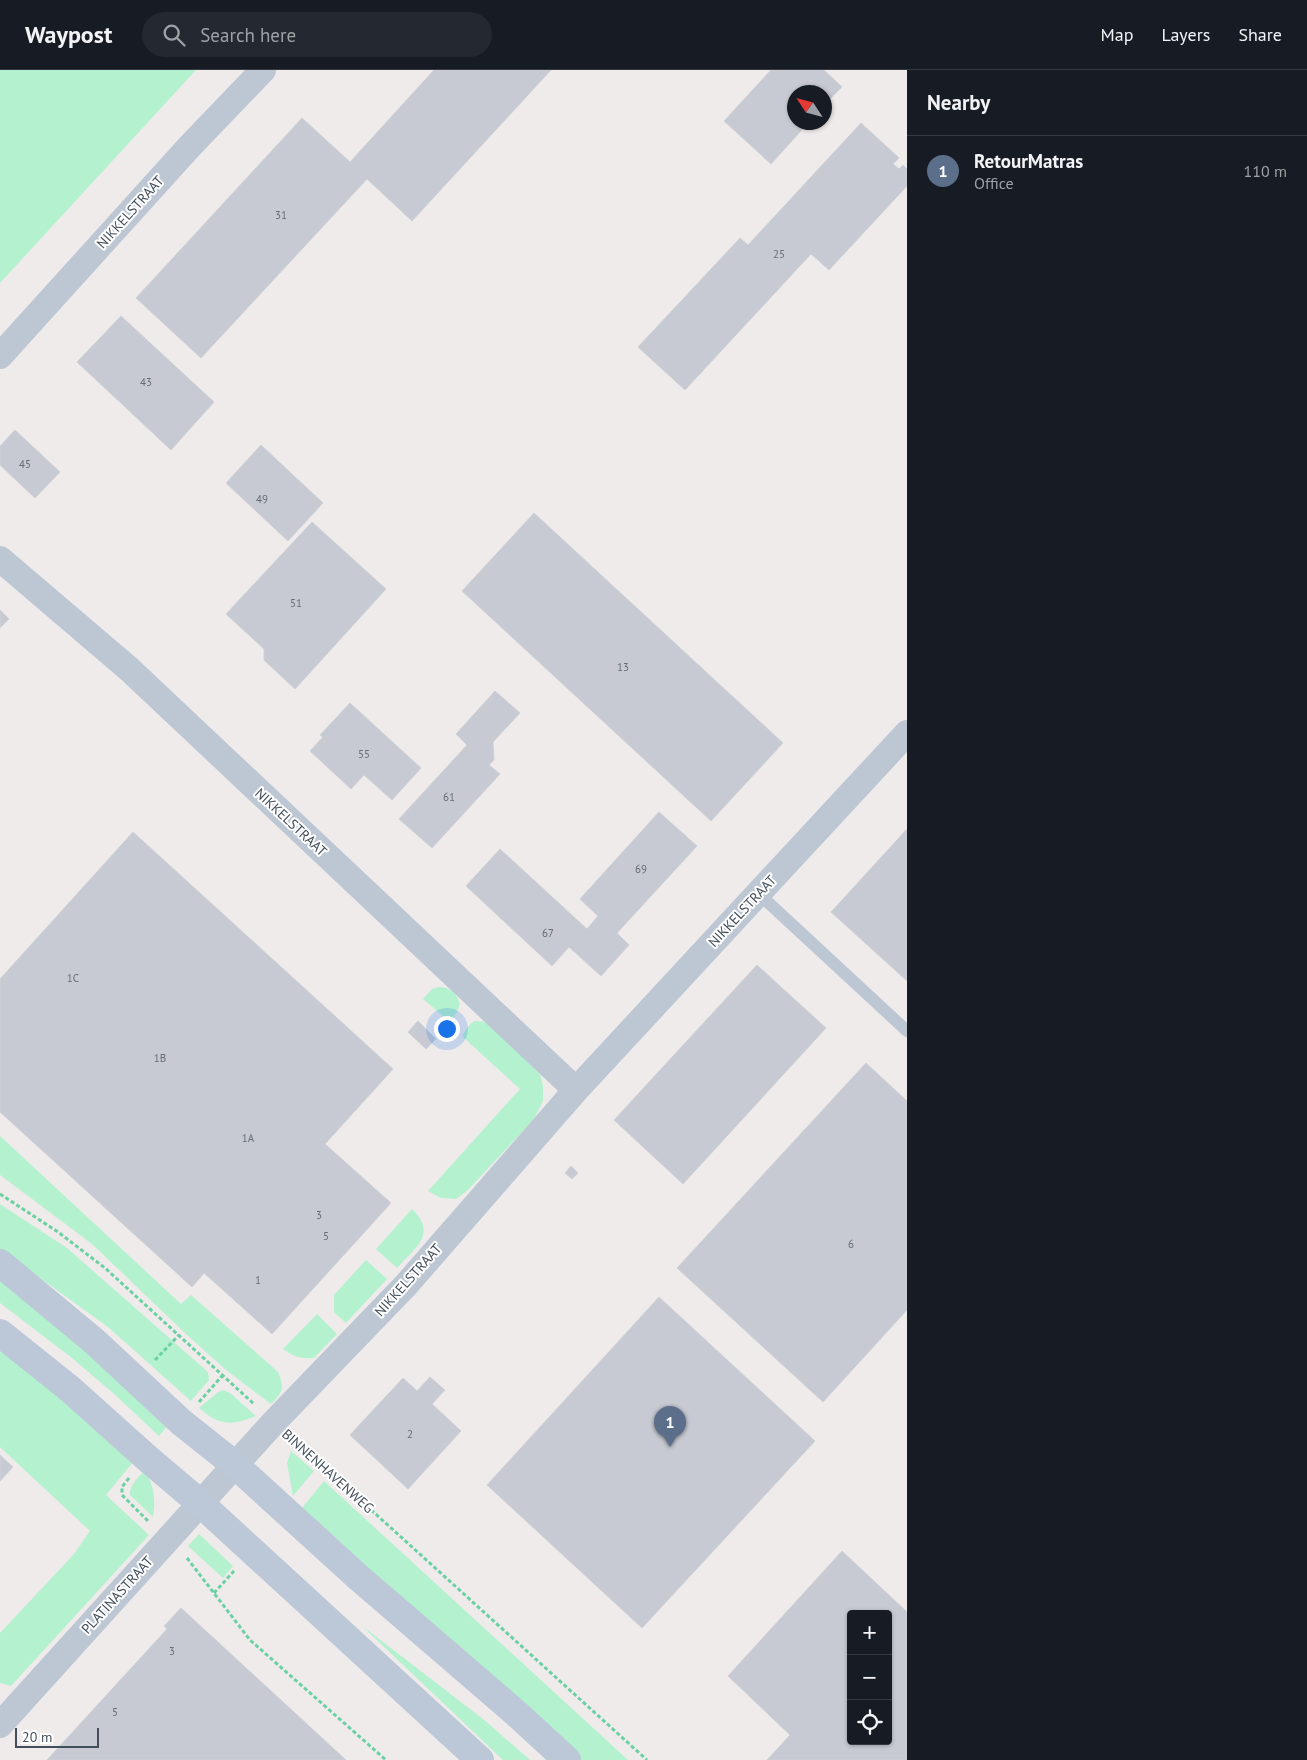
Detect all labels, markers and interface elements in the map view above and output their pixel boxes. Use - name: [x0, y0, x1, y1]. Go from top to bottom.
- search box: [142, 12, 492, 57]
- text: Waypost: [25, 19, 112, 50]
- icon: search: [160, 21, 188, 49]
- text: Search here: [200, 23, 296, 47]
- text: Map: [1101, 23, 1133, 46]
- text: Layers: [1161, 23, 1210, 46]
- text: Share: [1238, 23, 1282, 46]
- north arrow: [787, 85, 832, 130]
- text: Nearby: [927, 89, 990, 116]
- text: RetourMatras: [974, 149, 1083, 173]
- text: 1: [938, 161, 948, 181]
- text: 110 m: [1244, 161, 1287, 181]
- street label: NIKKELSTRAAT: [93, 172, 168, 252]
- text: Office: [974, 173, 1014, 193]
- house number: 31: [275, 208, 287, 222]
- house number: 25: [773, 247, 785, 261]
- house number: 43: [140, 375, 152, 389]
- house number: 45: [19, 457, 31, 471]
- house number: 49: [256, 492, 268, 506]
- house number: 51: [290, 596, 302, 610]
- house number: 13: [617, 660, 629, 674]
- house number: 55: [358, 747, 370, 761]
- street label: NIKKELSTRAAT: [251, 784, 331, 860]
- house number: 61: [443, 790, 455, 804]
- house number: 69: [635, 862, 647, 876]
- street label: NIKKELSTRAAT: [704, 871, 780, 951]
- house number: 67: [542, 926, 554, 940]
- house number: 1C: [67, 971, 79, 985]
- your location: [434, 1016, 460, 1042]
- house number: 1B: [154, 1051, 166, 1065]
- house number: 1A: [242, 1131, 255, 1145]
- house number: 3: [316, 1208, 322, 1222]
- house number: 5: [323, 1229, 329, 1243]
- house number: 6: [848, 1237, 854, 1251]
- street label: NIKKELSTRAAT: [371, 1240, 446, 1320]
- house number: 1: [255, 1273, 261, 1287]
- pin: 1: [654, 1406, 686, 1447]
- street label: BINNENHAVENWEG: [278, 1425, 378, 1517]
- house number: 2: [407, 1427, 413, 1441]
- street label: PLATINASTRAAT: [77, 1552, 157, 1638]
- map controls: [847, 1610, 892, 1745]
- button: +: [847, 1610, 892, 1655]
- house number: 3: [169, 1644, 175, 1658]
- button: −: [847, 1655, 892, 1700]
- button: locate: [847, 1700, 892, 1745]
- house number: 5: [112, 1705, 118, 1719]
- scale bar: [15, 1725, 99, 1748]
- text: 20 m: [22, 1728, 52, 1746]

